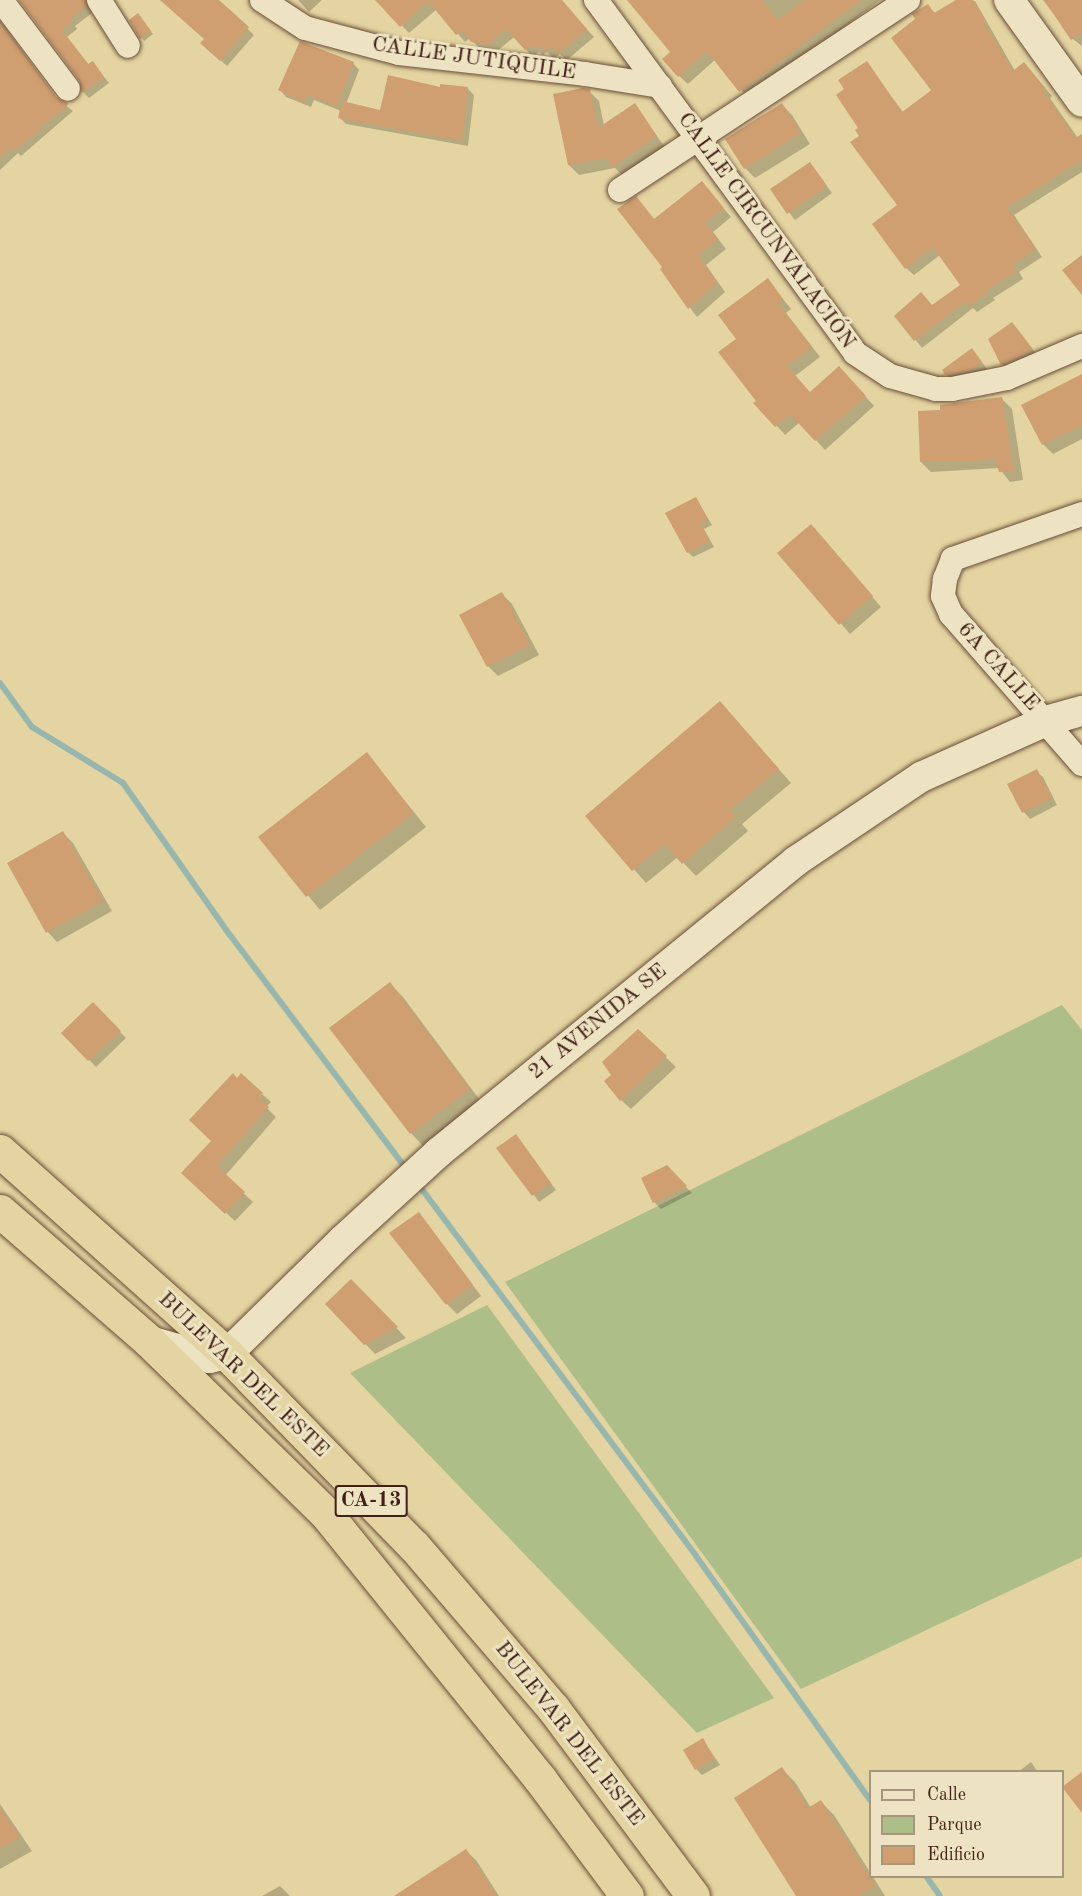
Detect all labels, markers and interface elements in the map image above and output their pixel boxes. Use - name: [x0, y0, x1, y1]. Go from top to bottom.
- street label: CALLE JUTIQUILE: [370, 32, 578, 86]
- street label: CALLE CIRCUNVALACIÓN: [671, 108, 861, 354]
- street label: 6A CALLE: [951, 617, 1045, 717]
- street label: 21 AVENIDA SE: [524, 958, 672, 1086]
- street label: BULEVAR DEL ESTE: [152, 1287, 334, 1463]
- road number: CA-13: [334, 1483, 409, 1519]
- street label: BULEVAR DEL ESTE: [489, 1636, 649, 1832]
- legend: [869, 1770, 1064, 1878]
- text: Calle: [927, 1786, 966, 1804]
- text: Parque: [927, 1816, 982, 1834]
- text: Edificio: [927, 1846, 985, 1864]

